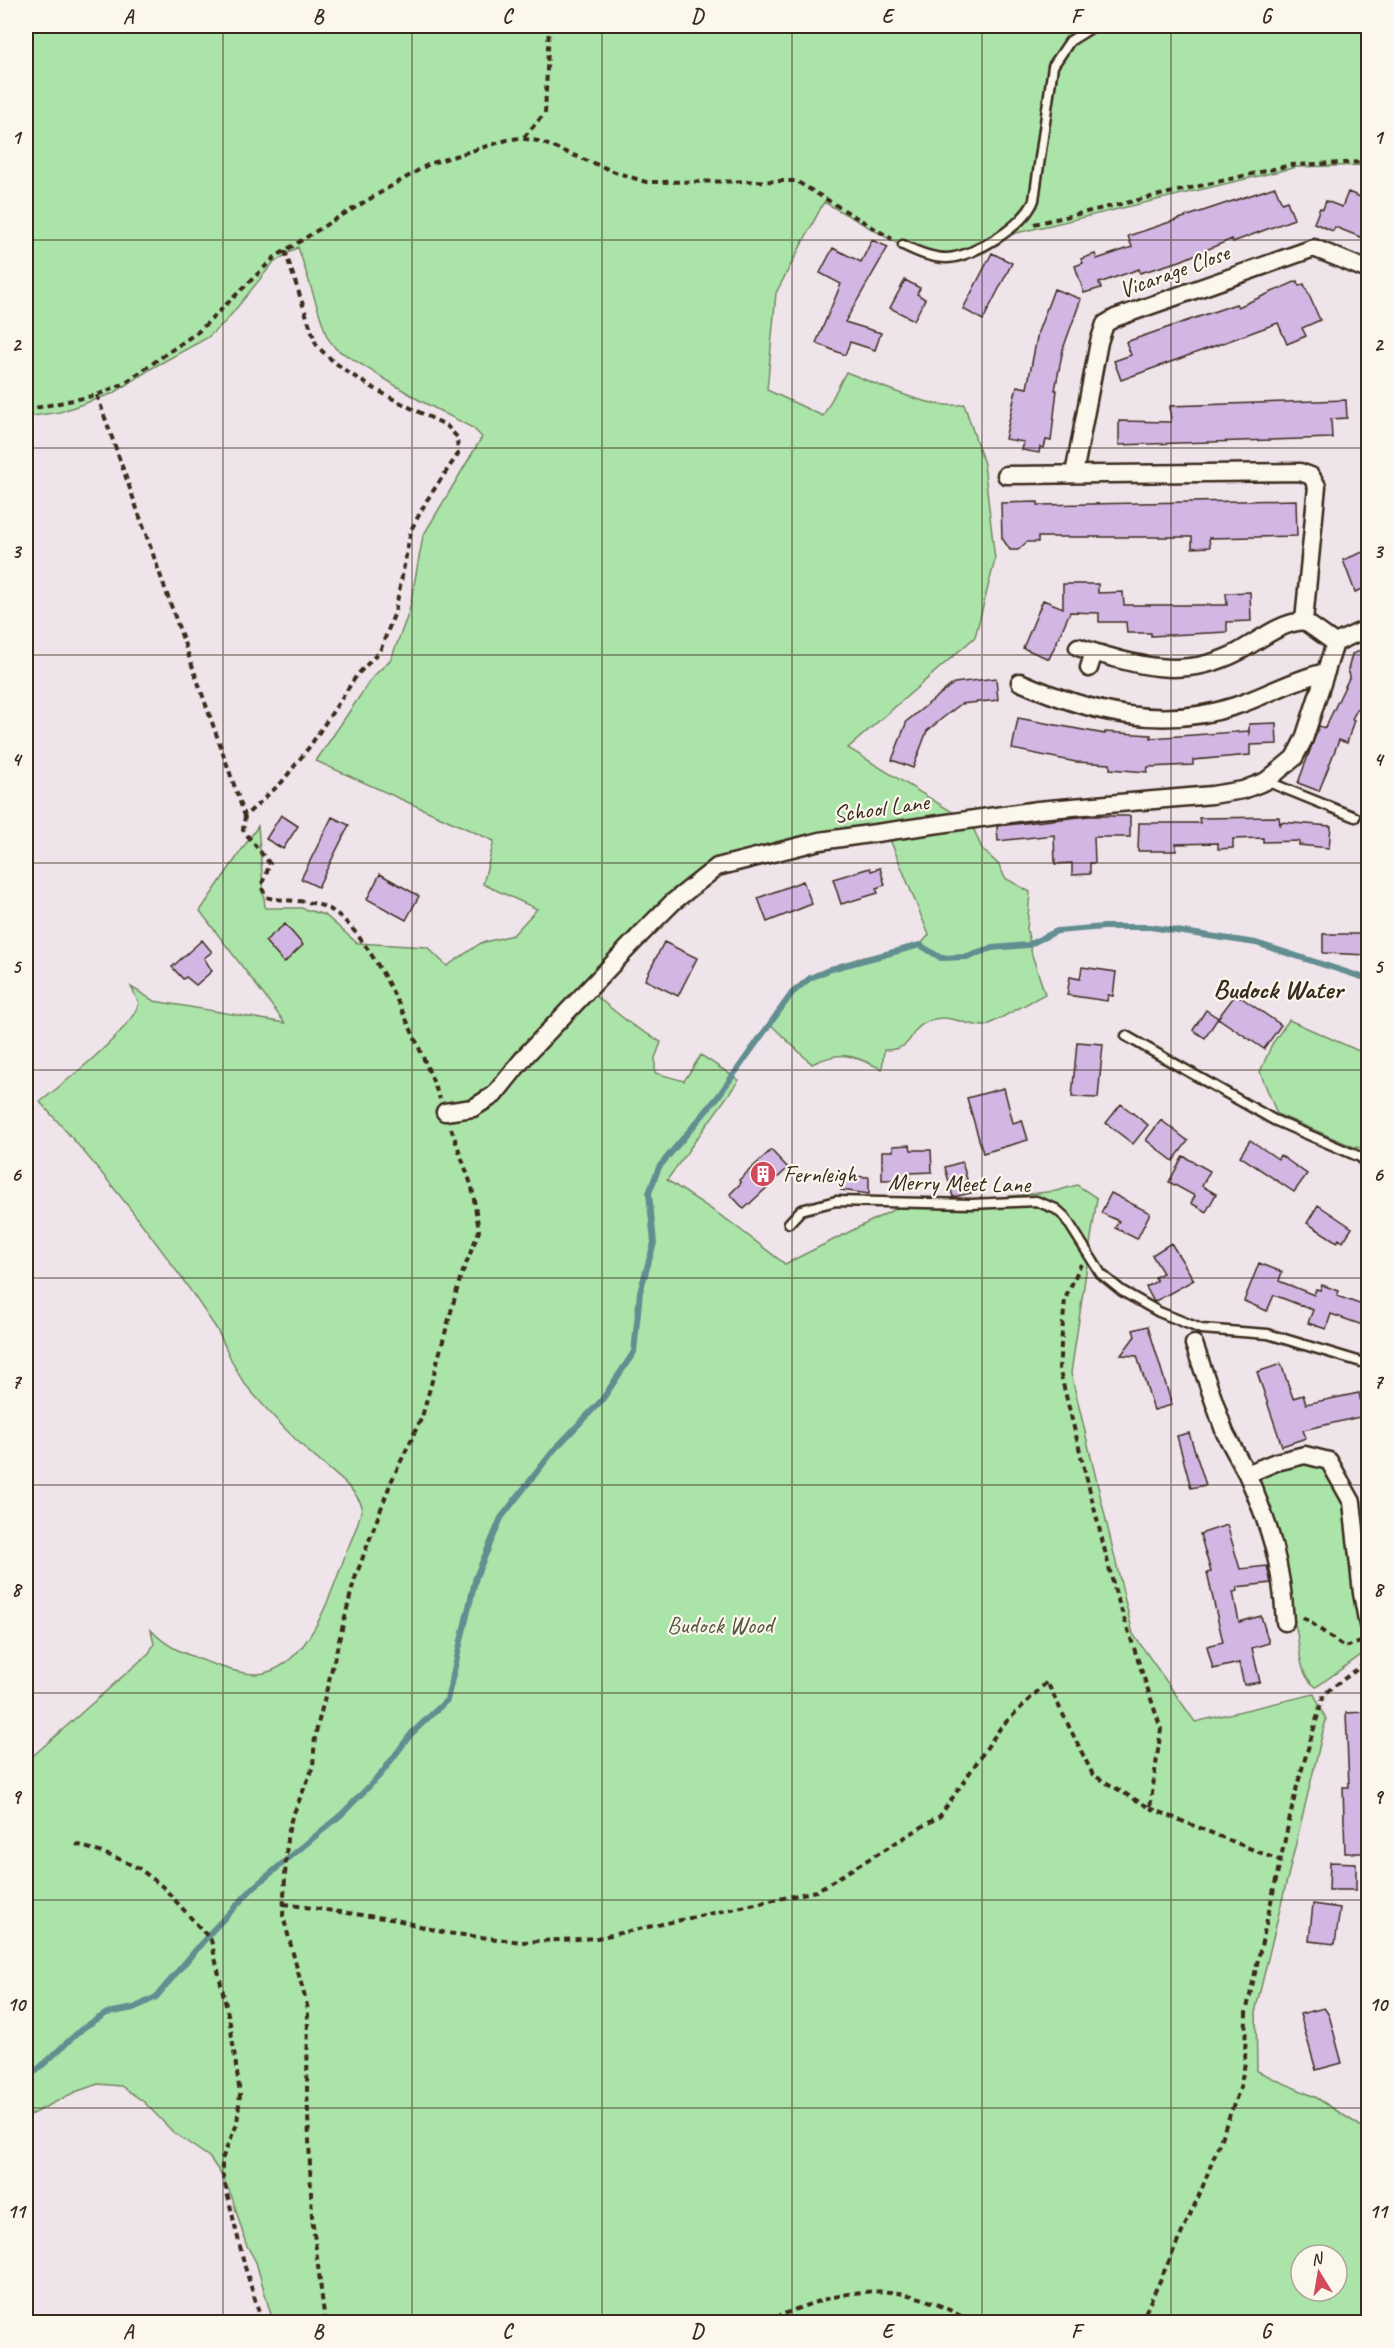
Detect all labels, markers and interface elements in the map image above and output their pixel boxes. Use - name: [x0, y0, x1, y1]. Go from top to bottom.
- text: A: [123, 4, 135, 29]
- text: B: [313, 4, 325, 29]
- text: C: [502, 4, 514, 29]
- text: D: [691, 4, 705, 29]
- text: E: [882, 4, 896, 29]
- text: F: [1071, 4, 1085, 29]
- text: G: [1261, 4, 1274, 29]
- text: 1: [12, 125, 23, 150]
- text: 1: [1374, 125, 1385, 150]
- street label: Vicarage Close: [1115, 236, 1235, 305]
- text: 2: [12, 332, 23, 357]
- text: 2: [1374, 332, 1385, 357]
- text: 3: [12, 539, 23, 564]
- text: 3: [1374, 539, 1385, 564]
- text: 4: [12, 747, 24, 772]
- text: 4: [1374, 747, 1386, 772]
- street label: School Lane: [831, 786, 933, 830]
- text: 5: [12, 954, 23, 979]
- text: 5: [1374, 954, 1385, 979]
- district label: Budock Water: [1213, 972, 1346, 1006]
- building icon: Fernleigh: [748, 1159, 778, 1189]
- place label: Fernleigh: [783, 1159, 858, 1189]
- text: 6: [11, 1162, 22, 1187]
- text: 6: [1373, 1162, 1384, 1187]
- street label: Merry Meet Lane: [888, 1167, 1033, 1199]
- text: 7: [12, 1369, 23, 1394]
- text: 7: [1374, 1369, 1385, 1394]
- text: 8: [12, 1577, 24, 1602]
- text: 8: [1374, 1577, 1386, 1602]
- park label: Budock Wood: [667, 1610, 777, 1640]
- text: 9: [12, 1784, 23, 1809]
- text: 9: [1374, 1784, 1385, 1809]
- text: 10: [7, 1992, 27, 2017]
- text: 10: [1369, 1992, 1389, 2017]
- text: 11: [7, 2199, 27, 2224]
- text: 11: [1369, 2199, 1389, 2224]
- north arrow: [1289, 2243, 1349, 2303]
- text: N: [1310, 2248, 1326, 2270]
- text: A: [123, 2319, 135, 2344]
- text: B: [313, 2319, 325, 2344]
- text: C: [502, 2319, 514, 2344]
- text: D: [691, 2319, 705, 2344]
- text: E: [882, 2319, 896, 2344]
- text: F: [1071, 2319, 1085, 2344]
- text: G: [1261, 2319, 1274, 2344]

